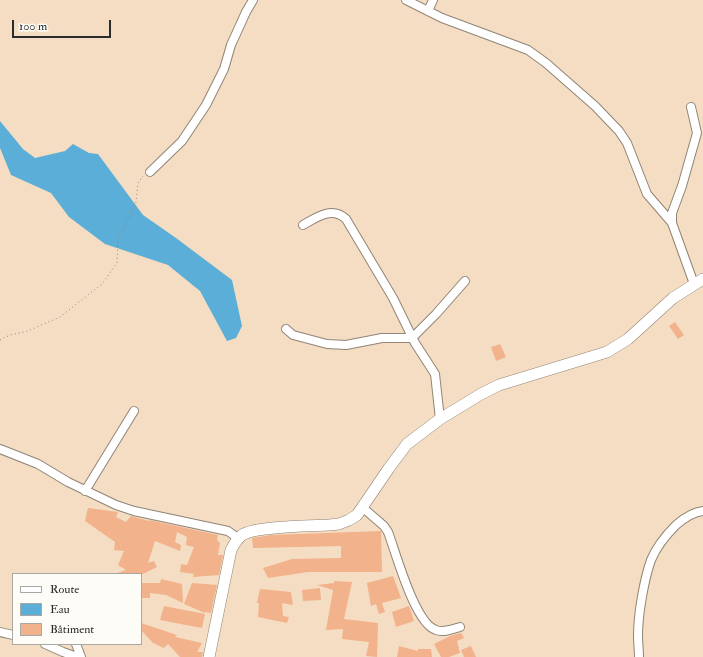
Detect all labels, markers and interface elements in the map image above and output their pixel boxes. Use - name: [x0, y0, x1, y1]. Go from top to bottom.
- scale bar: [14, 12, 113, 38]
- text: 100 m: [19, 19, 47, 34]
- legend: [12, 573, 142, 645]
- text: Route: [50, 582, 79, 597]
- text: Eau: [50, 602, 70, 617]
- text: Bâtiment: [50, 622, 94, 637]

